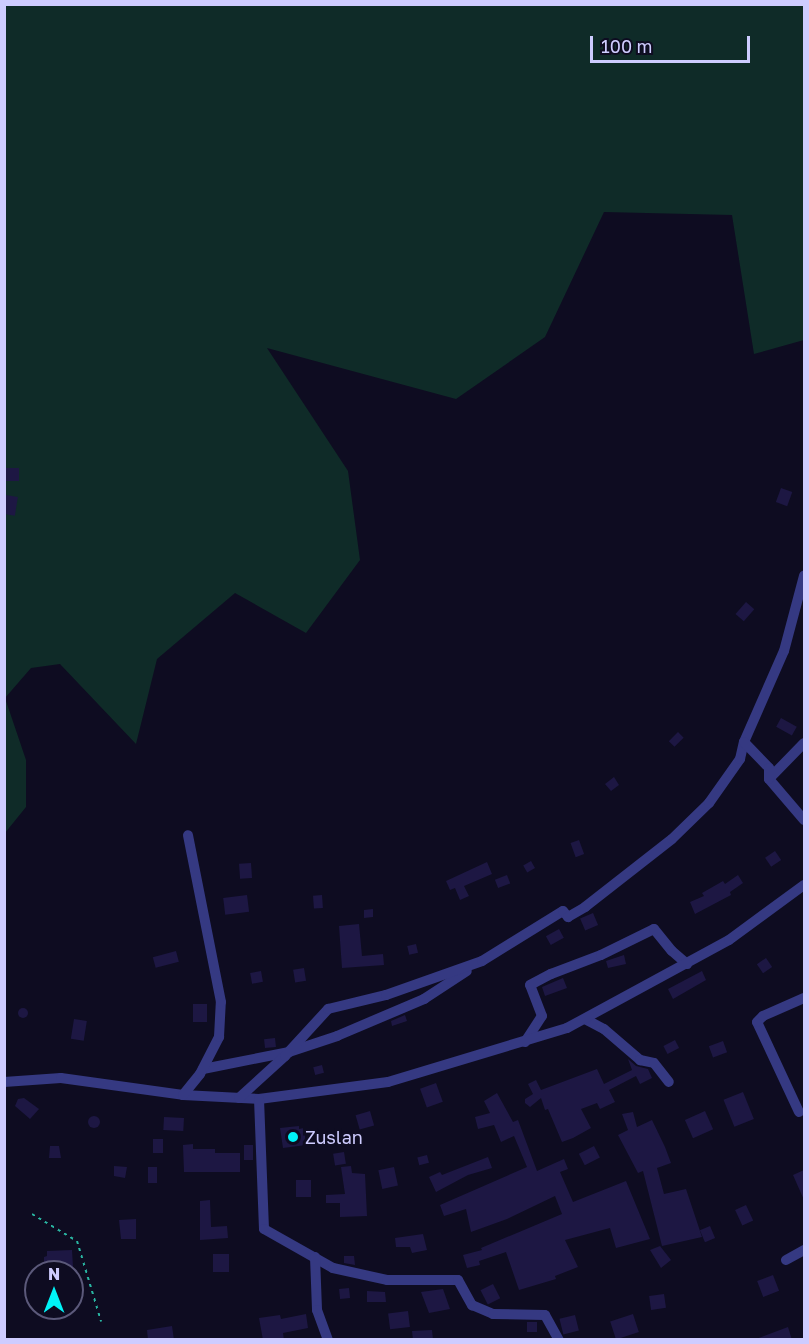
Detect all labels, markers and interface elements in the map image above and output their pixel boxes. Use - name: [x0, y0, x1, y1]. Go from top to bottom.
- scale bar: [593, 24, 754, 62]
- text: 100 m: [601, 35, 652, 57]
- place label: Zuslan: [305, 1126, 363, 1148]
- marker: Zuslan: [286, 1130, 300, 1144]
- north arrow: [24, 1260, 84, 1320]
- text: N: [48, 1264, 60, 1284]

